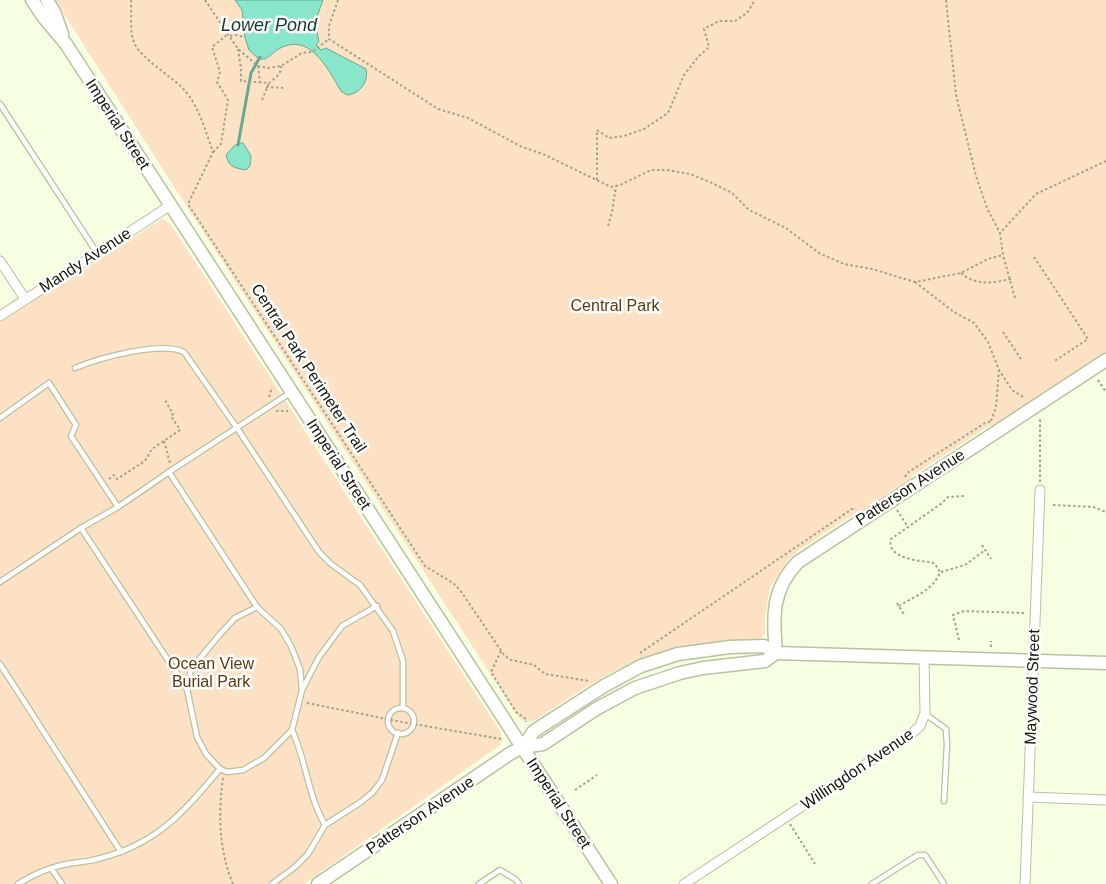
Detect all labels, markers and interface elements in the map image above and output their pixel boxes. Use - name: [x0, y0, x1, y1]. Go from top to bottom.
- water label: Lower Pond: [221, 15, 318, 35]
- street label: Imperial Street: [83, 76, 154, 173]
- street label: Mandy Avenue: [36, 224, 134, 296]
- street label: Central Park Perimeter Trail: [248, 281, 370, 455]
- park label: Central Park: [571, 297, 660, 314]
- street label: Imperial Street: [304, 416, 375, 513]
- street label: Patterson Avenue: [853, 445, 968, 528]
- street label: Maywood Street: [1021, 628, 1043, 745]
- park label: Ocean View Burial Park: [168, 655, 254, 690]
- street label: Willingdon Avenue: [798, 725, 916, 813]
- street label: Imperial Street: [524, 755, 595, 852]
- street label: Patterson Avenue: [363, 773, 477, 857]

